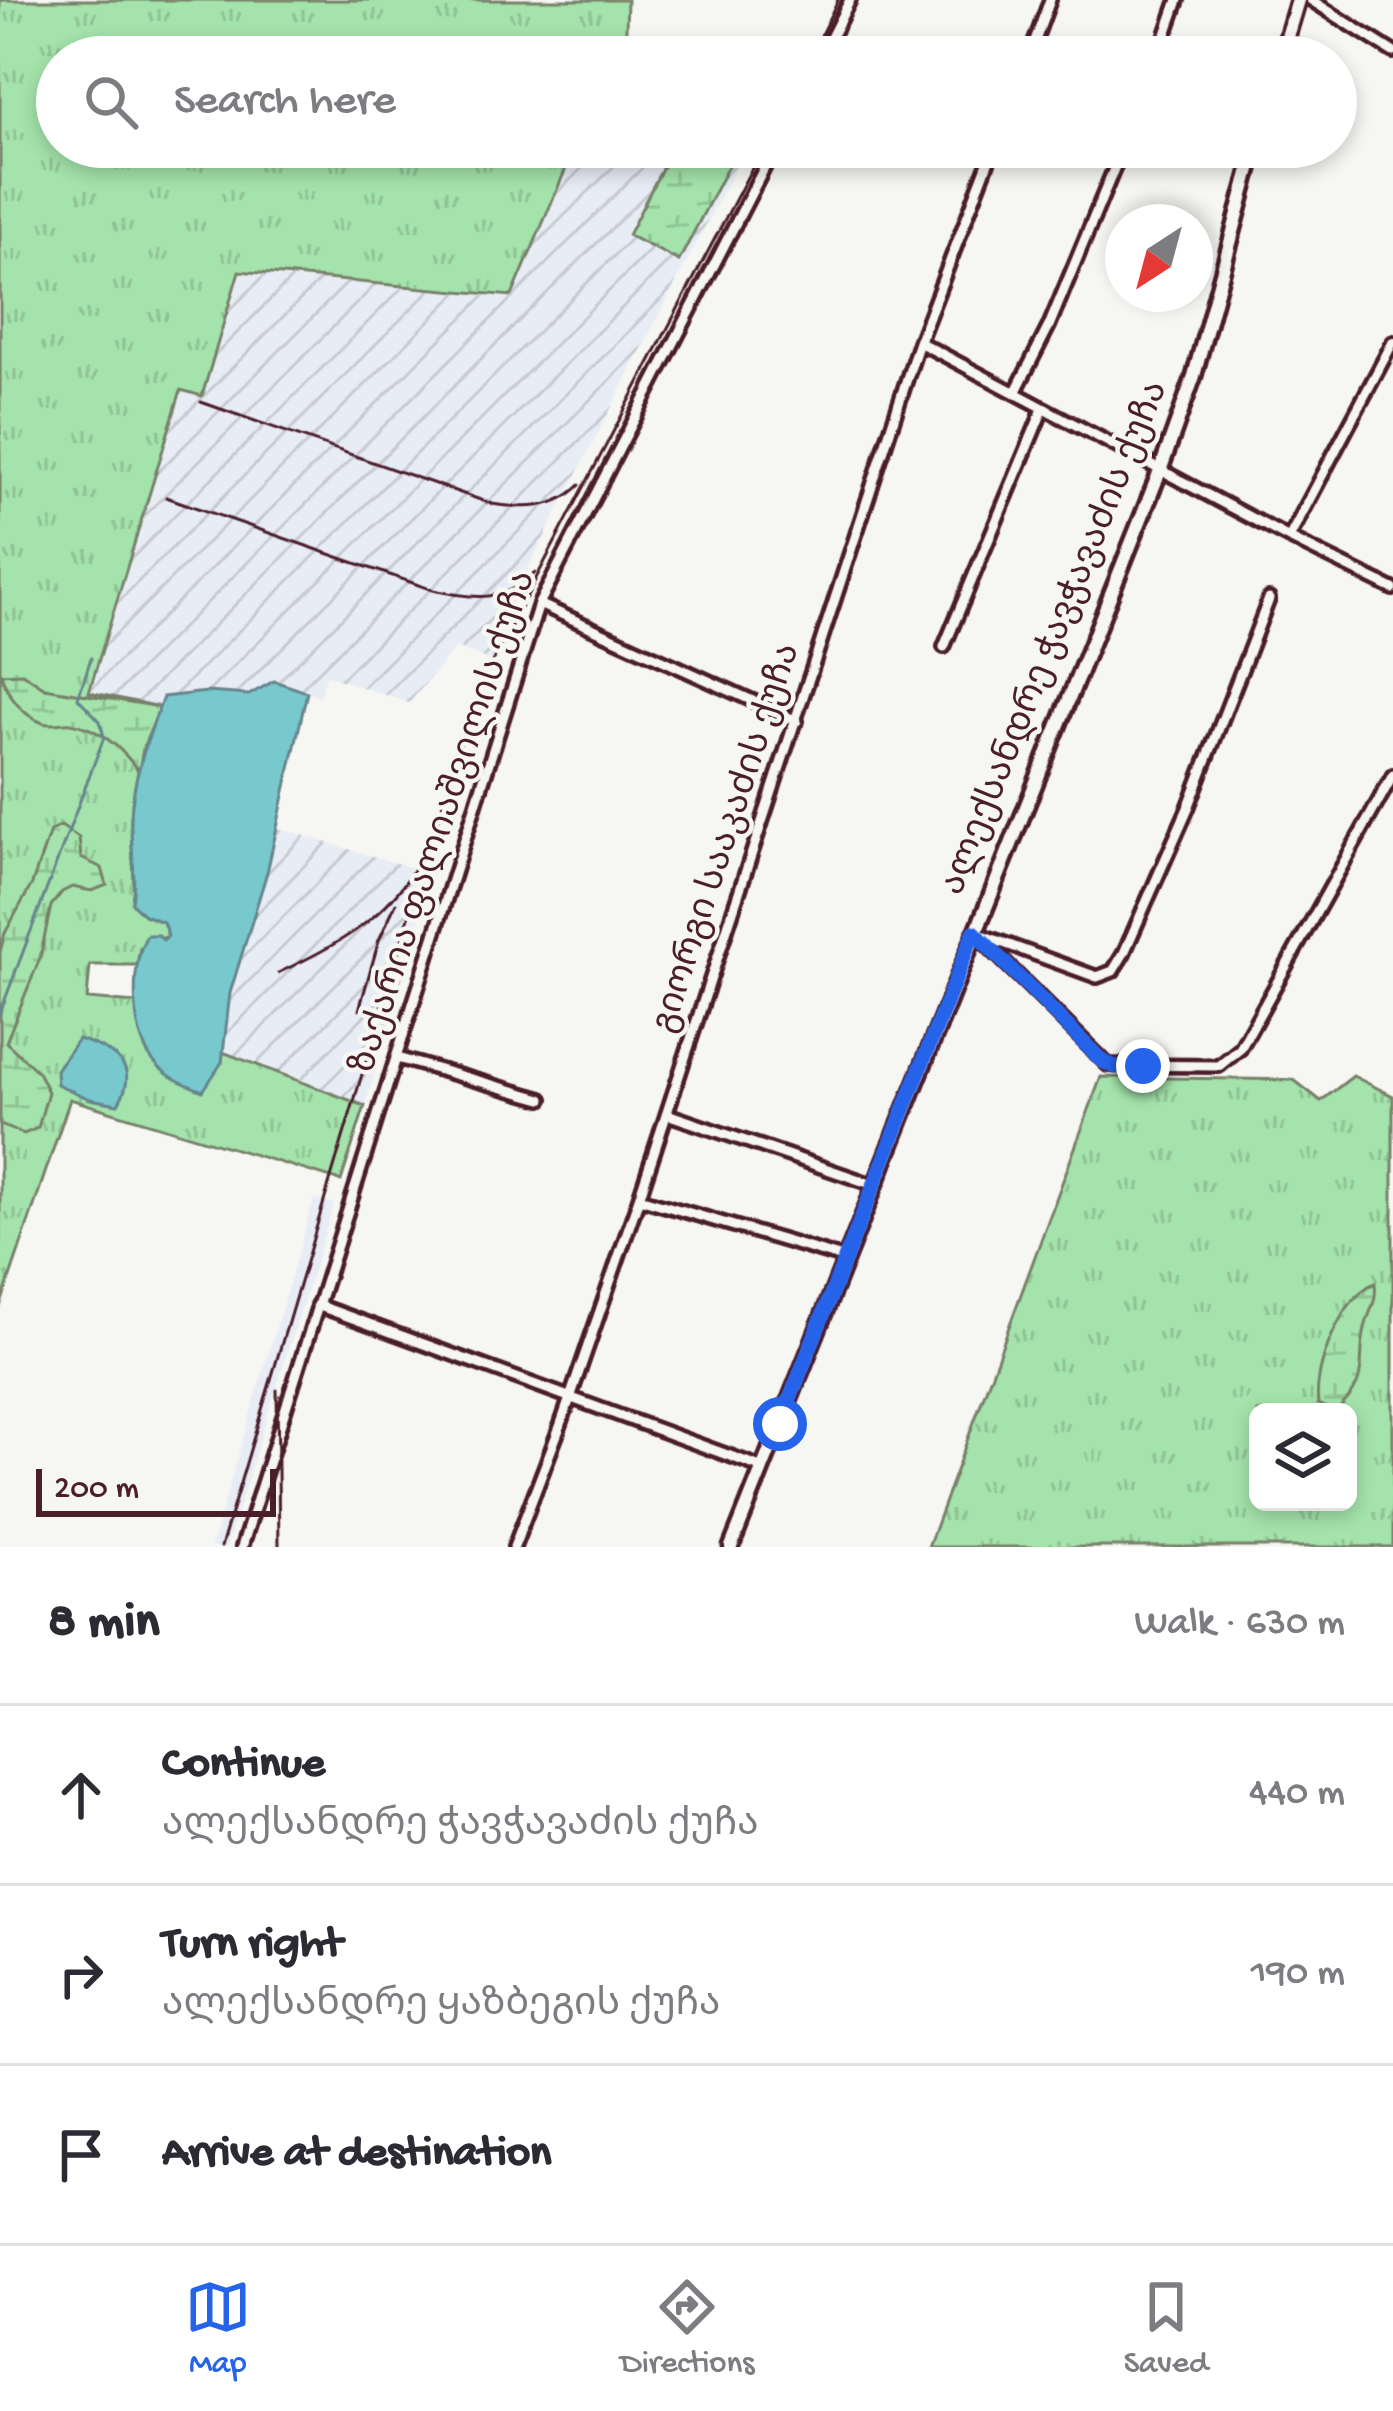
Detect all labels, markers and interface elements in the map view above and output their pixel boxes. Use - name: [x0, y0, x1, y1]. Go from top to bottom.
- search box: [36, 36, 1357, 168]
- icon: search: [78, 69, 144, 135]
- text: Search here: [174, 76, 396, 129]
- north arrow: [1105, 204, 1213, 312]
- street label: ალექსანდრე ჭავჭავაძის ქუჩა: [933, 375, 1180, 902]
- street label: ზაქარია ფალიაშვილის ქუჩა: [343, 566, 548, 1080]
- street label: გიორგი სააკაძის ქუჩა: [645, 638, 812, 1039]
- route end: [1116, 1039, 1170, 1093]
- route start: [753, 1397, 807, 1451]
- map controls: [1249, 1403, 1357, 1511]
- button: layers: [1249, 1403, 1357, 1511]
- scale bar: [36, 1463, 276, 1516]
- text: 200 m: [54, 1471, 139, 1509]
- text: 8 min: [48, 1595, 160, 1655]
- text: Walk · 630 m: [1134, 1602, 1345, 1648]
- text: Continue: [162, 1739, 325, 1792]
- icon: ahead: [48, 1762, 114, 1828]
- text: 440 m: [1249, 1772, 1345, 1818]
- text: ალექსანდრე ჭავჭავაძის ქუჩა: [162, 1804, 759, 1850]
- text: Turn right: [162, 1919, 342, 1972]
- icon: right: [48, 1942, 114, 2008]
- text: 190 m: [1251, 1952, 1345, 1998]
- text: ალექსანდრე ყაზბეგის ქუჩა: [162, 1984, 720, 2030]
- icon: arrive: [48, 2122, 114, 2188]
- text: Arrive at destination: [162, 2128, 551, 2181]
- tab: Map: [185, 2274, 251, 2384]
- tab: Directions: [620, 2274, 754, 2384]
- tab: Saved: [1124, 2274, 1208, 2384]

